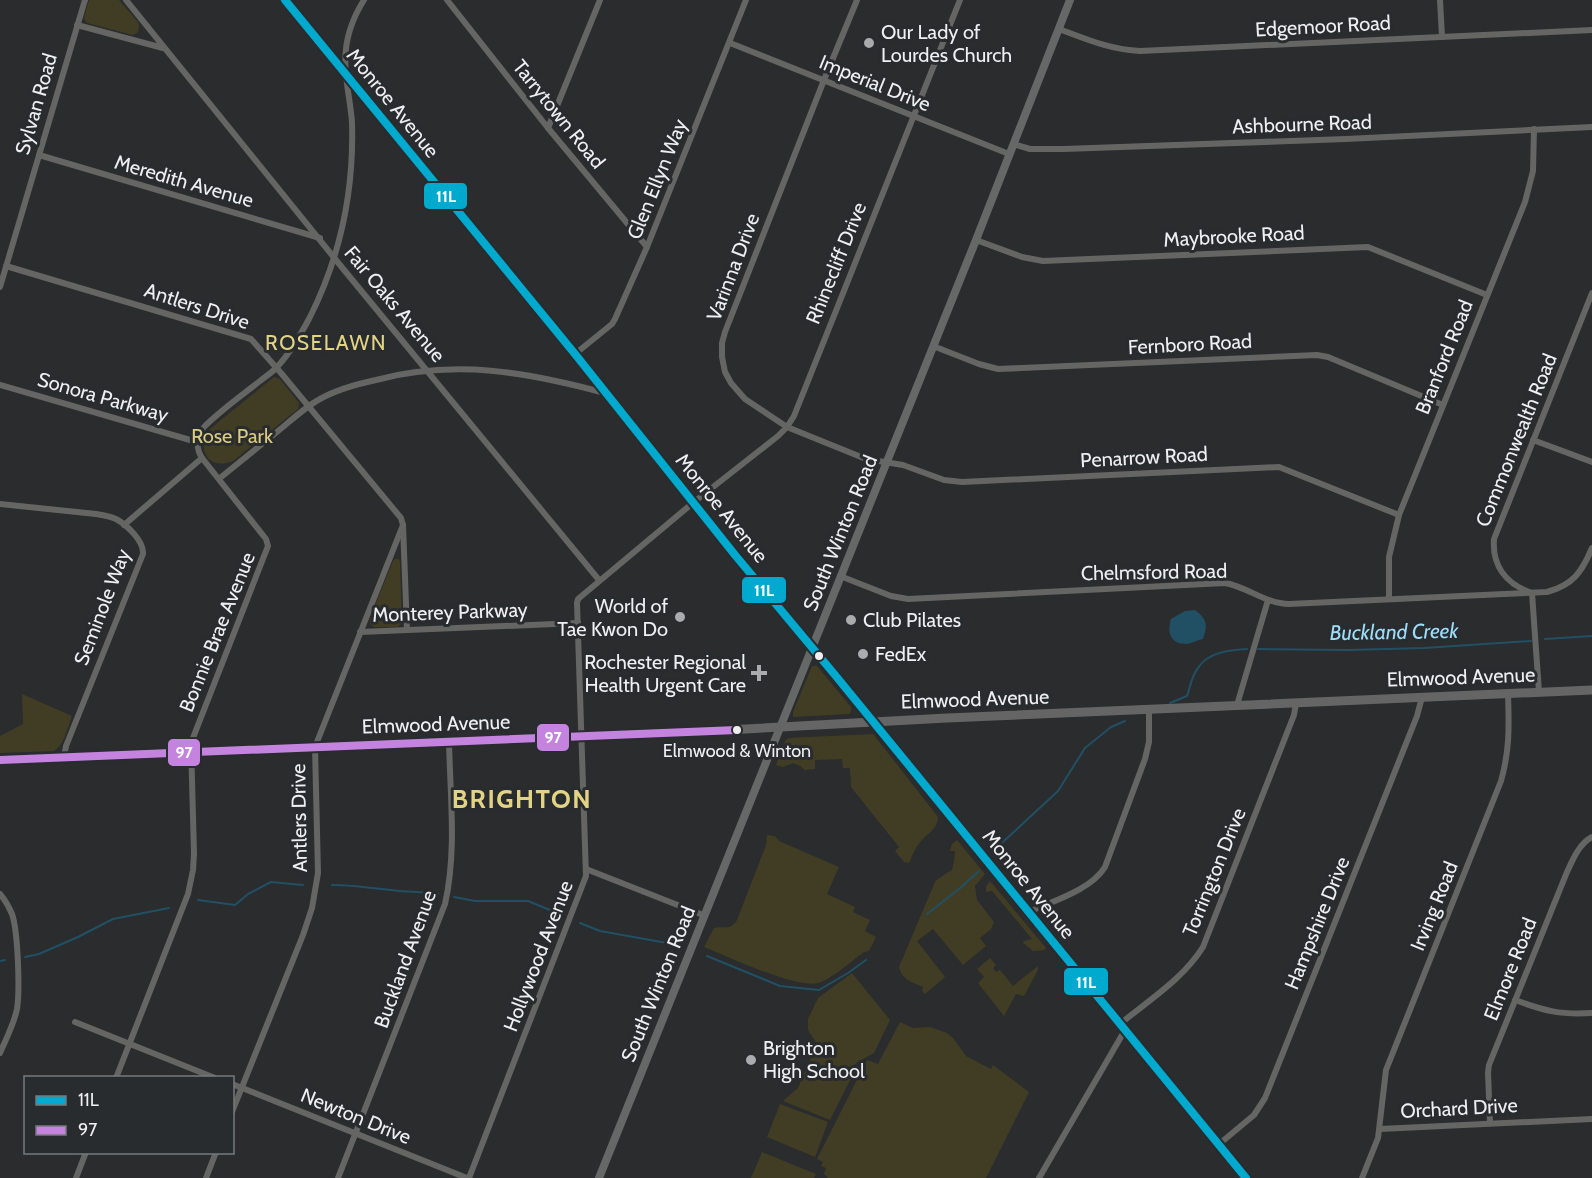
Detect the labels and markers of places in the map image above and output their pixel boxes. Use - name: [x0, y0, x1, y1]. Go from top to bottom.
- place label: Our Lady of Lourdes Church: [881, 20, 1012, 67]
- marker: Our Lady of Lourdes Church: [862, 36, 876, 50]
- place label: World of Tae Kwon Do: [557, 594, 668, 641]
- place label: Club Pilates: [863, 608, 961, 632]
- marker: World of Tae Kwon Do: [673, 610, 687, 624]
- marker: Club Pilates: [844, 613, 858, 627]
- place label: FedEx: [875, 642, 927, 666]
- marker: FedEx: [856, 647, 870, 661]
- place label: Rochester Regional Health Urgent Care: [584, 650, 746, 697]
- unlabelled marker: [813, 650, 825, 662]
- marker: Rochester Regional Health Urgent Care: [750, 664, 768, 682]
- marker: Elmwood & Winton: [731, 724, 743, 736]
- place label: Elmwood & Winton: [663, 740, 811, 762]
- place label: Brighton High School: [763, 1036, 865, 1083]
- marker: Brighton High School: [744, 1053, 758, 1067]

